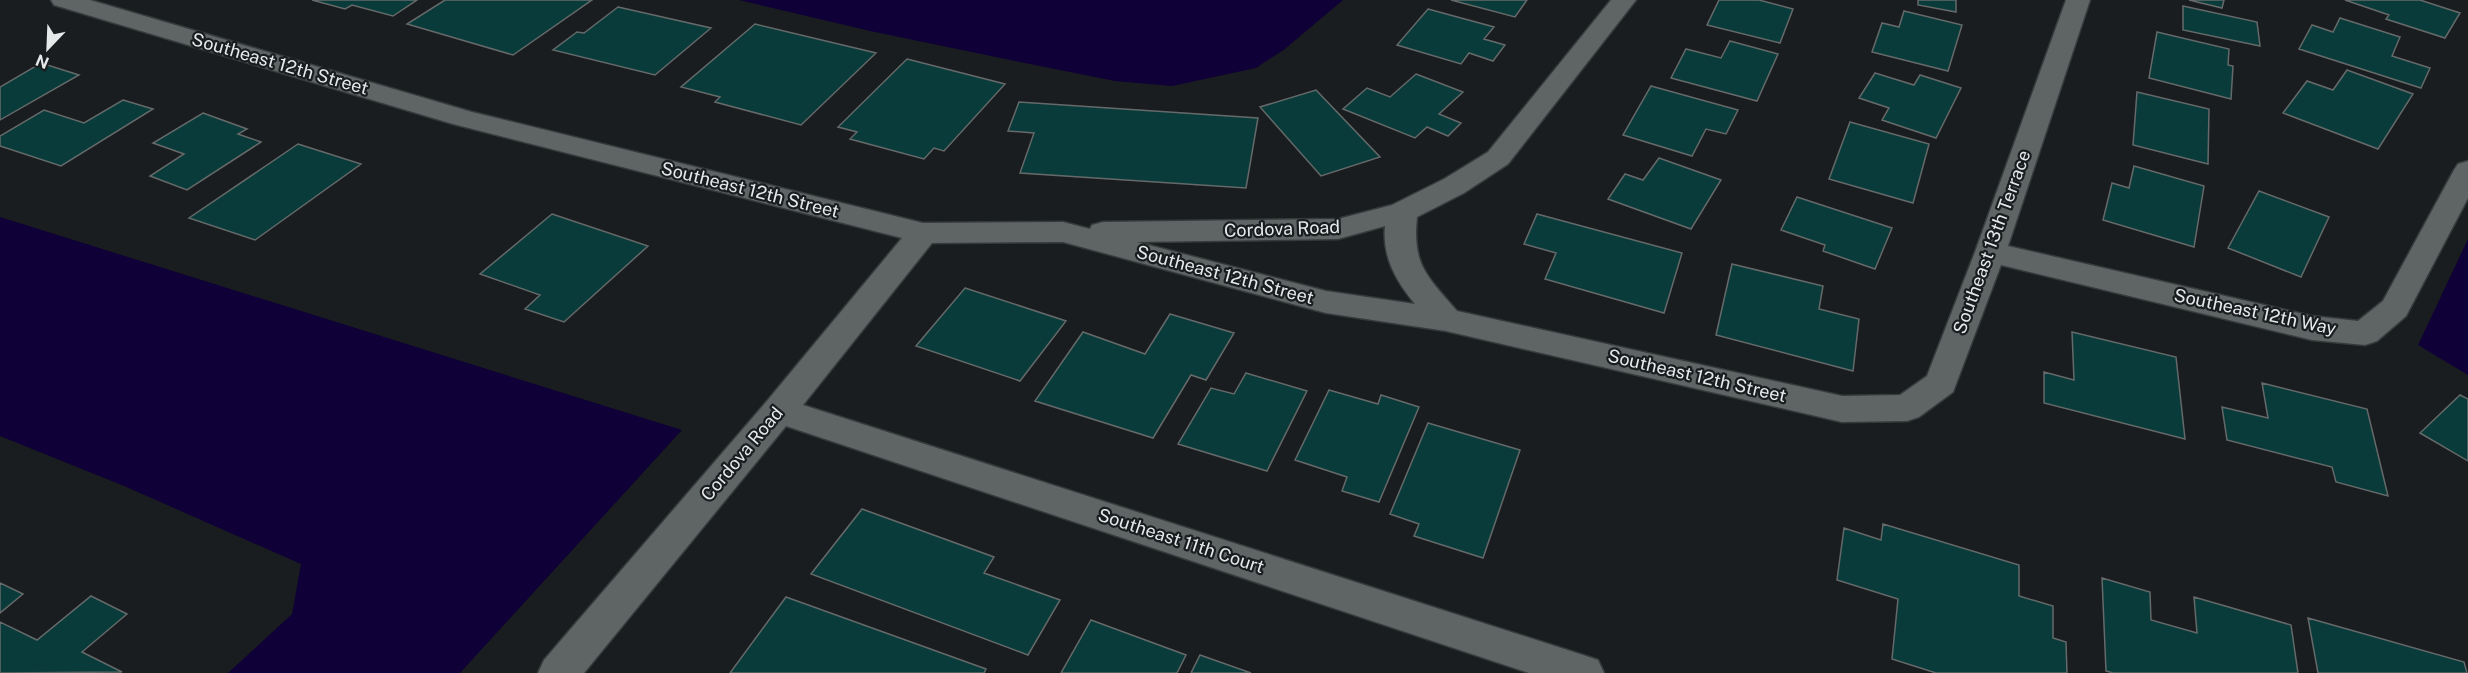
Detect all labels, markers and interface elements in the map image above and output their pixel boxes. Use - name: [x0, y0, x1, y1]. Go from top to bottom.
- north arrow: [18, 18, 78, 78]
- street label: Southeast 12th Street: [189, 28, 371, 99]
- text: N: [33, 50, 52, 73]
- street label: Southeast 13th Terrace: [1948, 147, 2035, 337]
- street label: Southeast 12th Street: [659, 157, 841, 222]
- street label: Cordova Road: [1224, 216, 1340, 241]
- street label: Southeast 12th Street: [1134, 241, 1316, 308]
- street label: Southeast 12th Way: [2172, 284, 2338, 339]
- street label: Southeast 12th Street: [1606, 345, 1788, 406]
- street label: Cordova Road: [696, 402, 787, 505]
- street label: Southeast 11th Court: [1095, 504, 1267, 577]

